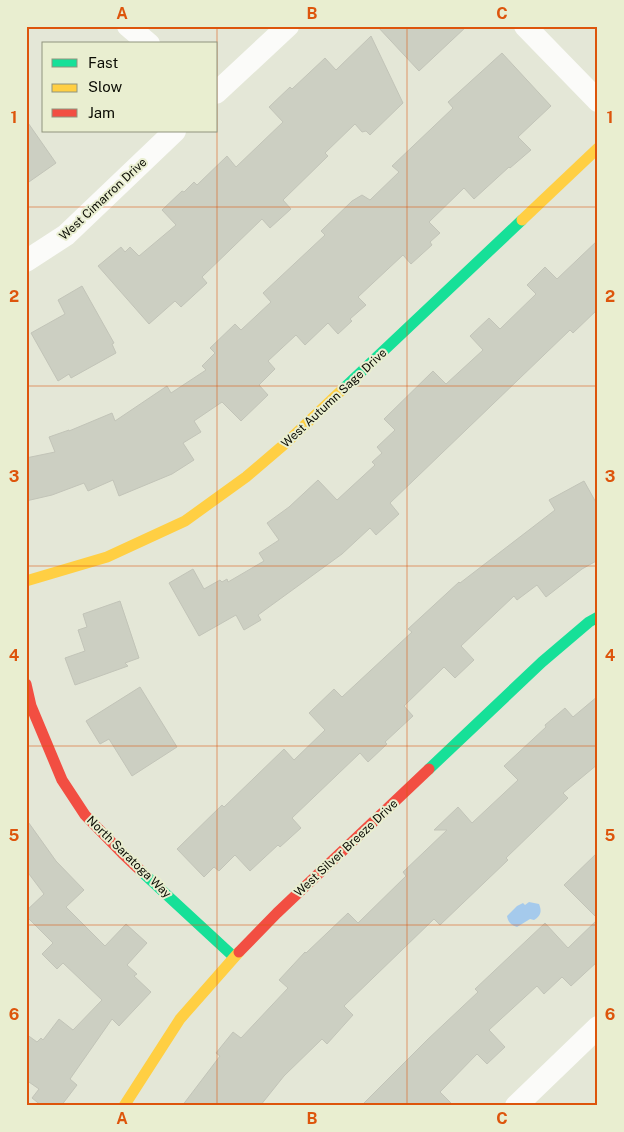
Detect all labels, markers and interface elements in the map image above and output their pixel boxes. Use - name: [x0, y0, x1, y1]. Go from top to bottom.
- text: A: [116, 4, 128, 23]
- text: B: [307, 4, 318, 23]
- text: C: [496, 4, 508, 23]
- legend: [42, 42, 218, 132]
- text: Fast: [88, 54, 118, 71]
- text: Slow: [88, 78, 123, 95]
- text: Jam: [88, 104, 115, 121]
- text: 1: [11, 108, 17, 127]
- text: 1: [607, 108, 613, 127]
- street label: West Cimarron Drive: [56, 155, 150, 243]
- text: 2: [9, 287, 19, 306]
- text: 2: [605, 287, 615, 306]
- street label: West Autumn Sage Drive: [279, 345, 390, 450]
- text: 3: [9, 467, 19, 486]
- text: 3: [605, 467, 615, 486]
- text: 4: [9, 646, 20, 665]
- text: 4: [605, 646, 616, 665]
- street label: West Silver Breeze Drive: [291, 796, 401, 900]
- street label: North Saratoga Way: [84, 813, 175, 901]
- text: 5: [9, 826, 20, 845]
- text: 5: [605, 826, 616, 845]
- text: 6: [9, 1005, 19, 1024]
- text: 6: [605, 1005, 615, 1024]
- text: A: [116, 1109, 128, 1128]
- text: B: [307, 1109, 318, 1128]
- text: C: [496, 1109, 508, 1128]

